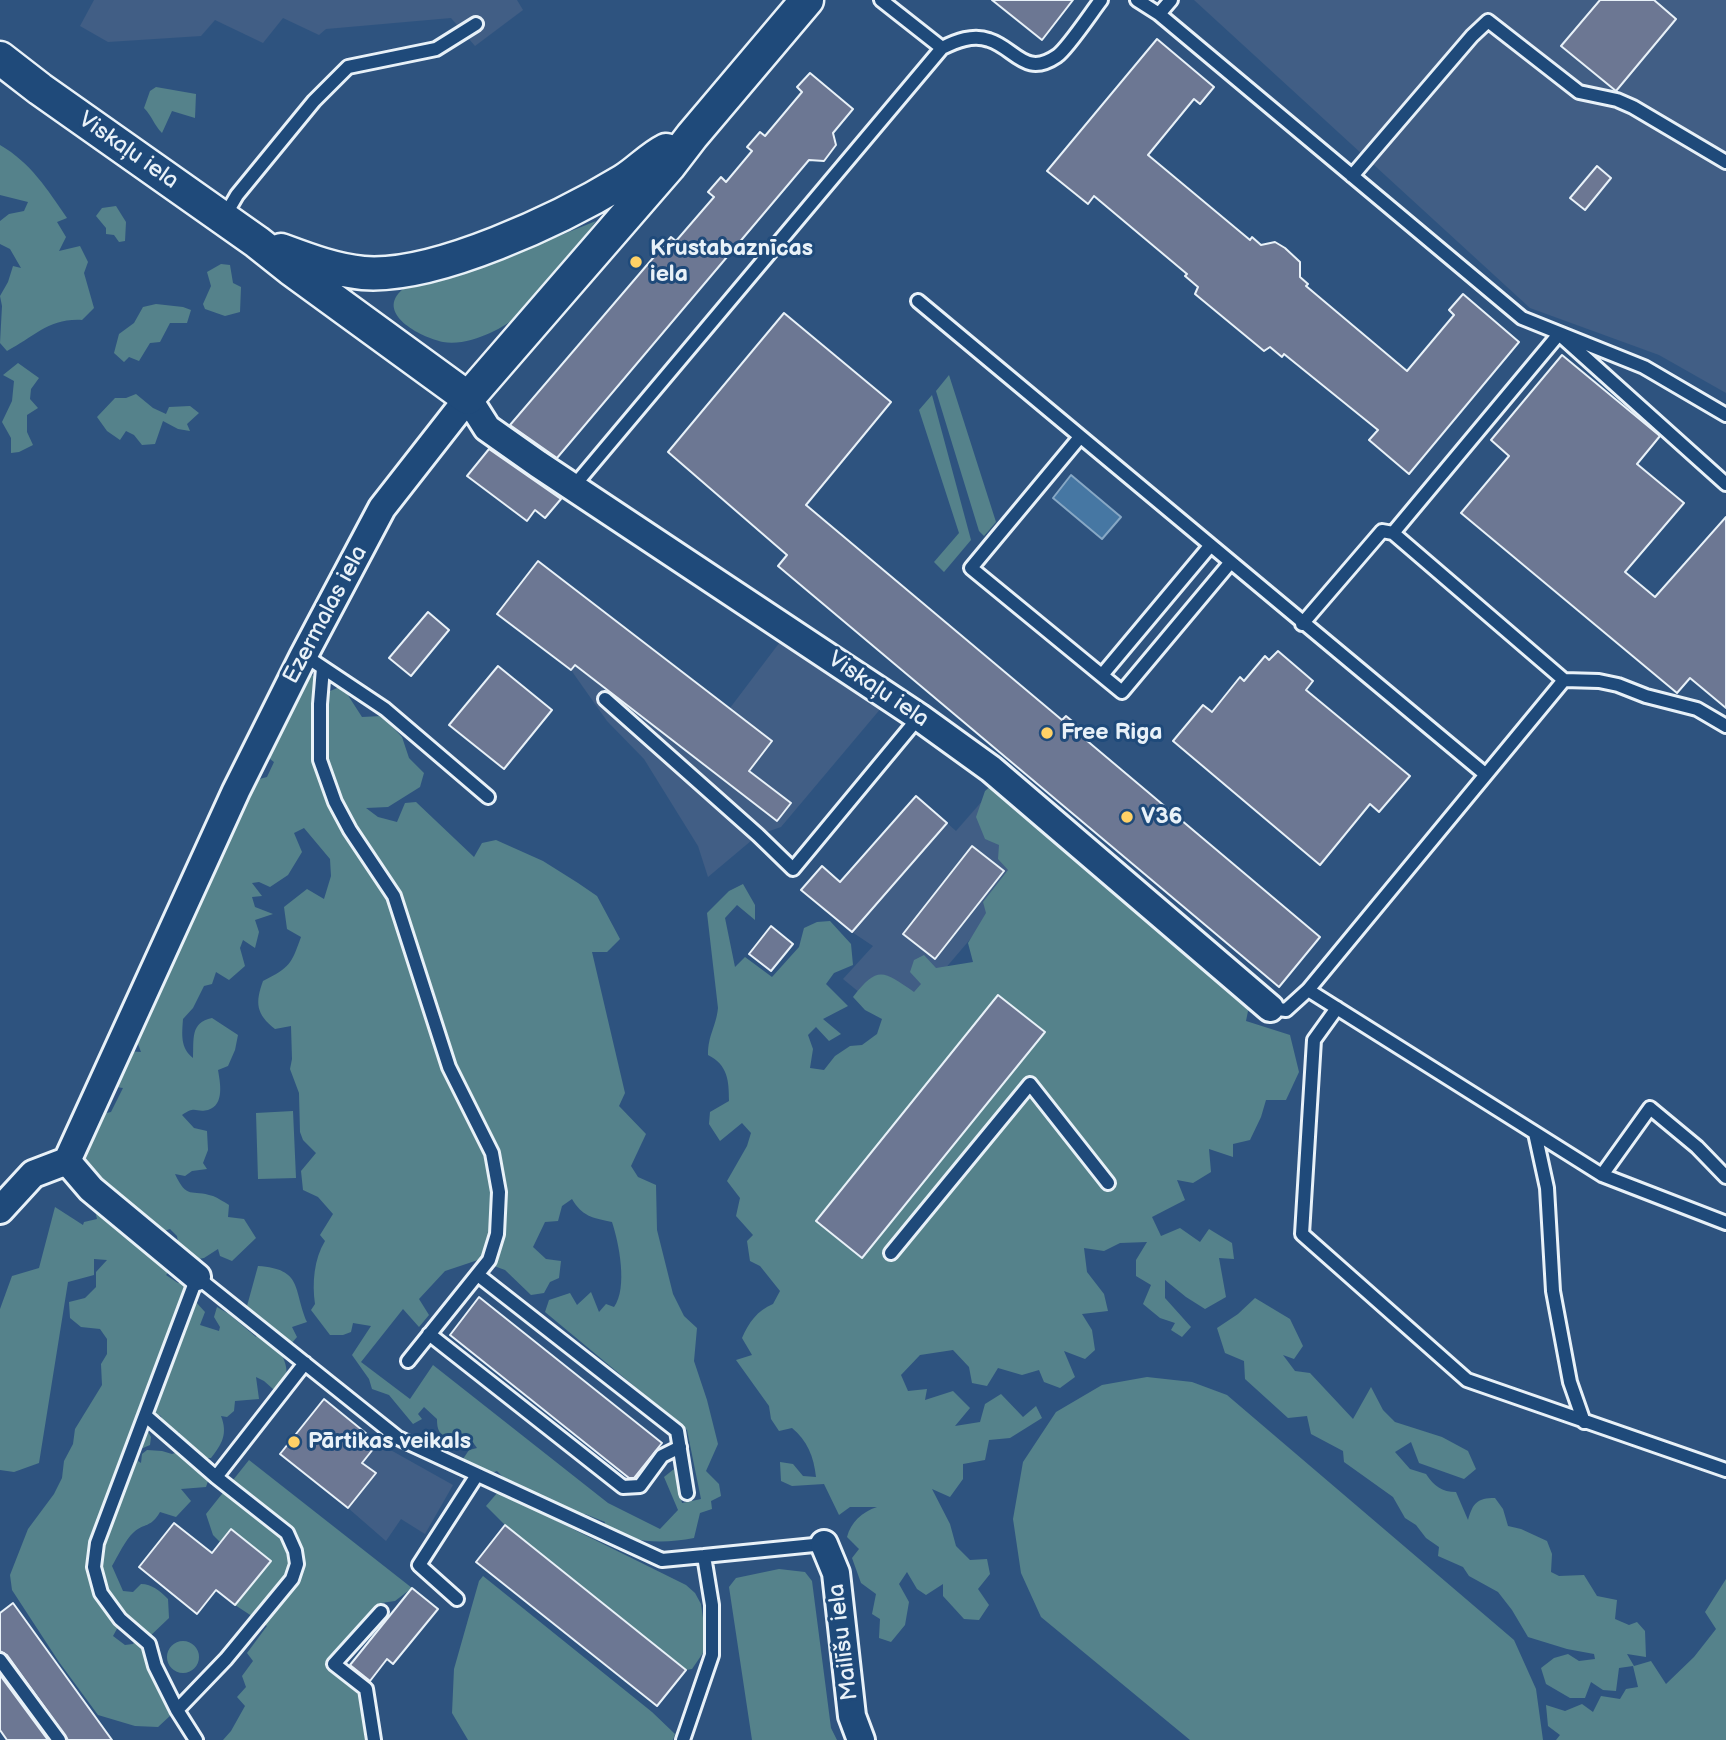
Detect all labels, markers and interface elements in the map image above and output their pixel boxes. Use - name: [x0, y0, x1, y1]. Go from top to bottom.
- street label: Viskaļu iela: [73, 106, 183, 196]
- place label: Krustabaznīcas iela: [650, 235, 813, 289]
- marker: Krustabaznīcas iela: [628, 254, 644, 270]
- street label: Ezermalas iela: [278, 541, 374, 689]
- street label: Viskaļu iela: [822, 646, 934, 734]
- place label: Free Riga: [1061, 719, 1162, 747]
- marker: Free Riga: [1039, 725, 1055, 741]
- place label: V36: [1141, 803, 1183, 831]
- marker: V36: [1119, 809, 1135, 825]
- place label: Pārtikas veikals: [308, 1428, 471, 1456]
- marker: Pārtikas veikals: [286, 1434, 302, 1450]
- street label: Mailīšu iela: [823, 1582, 865, 1702]

